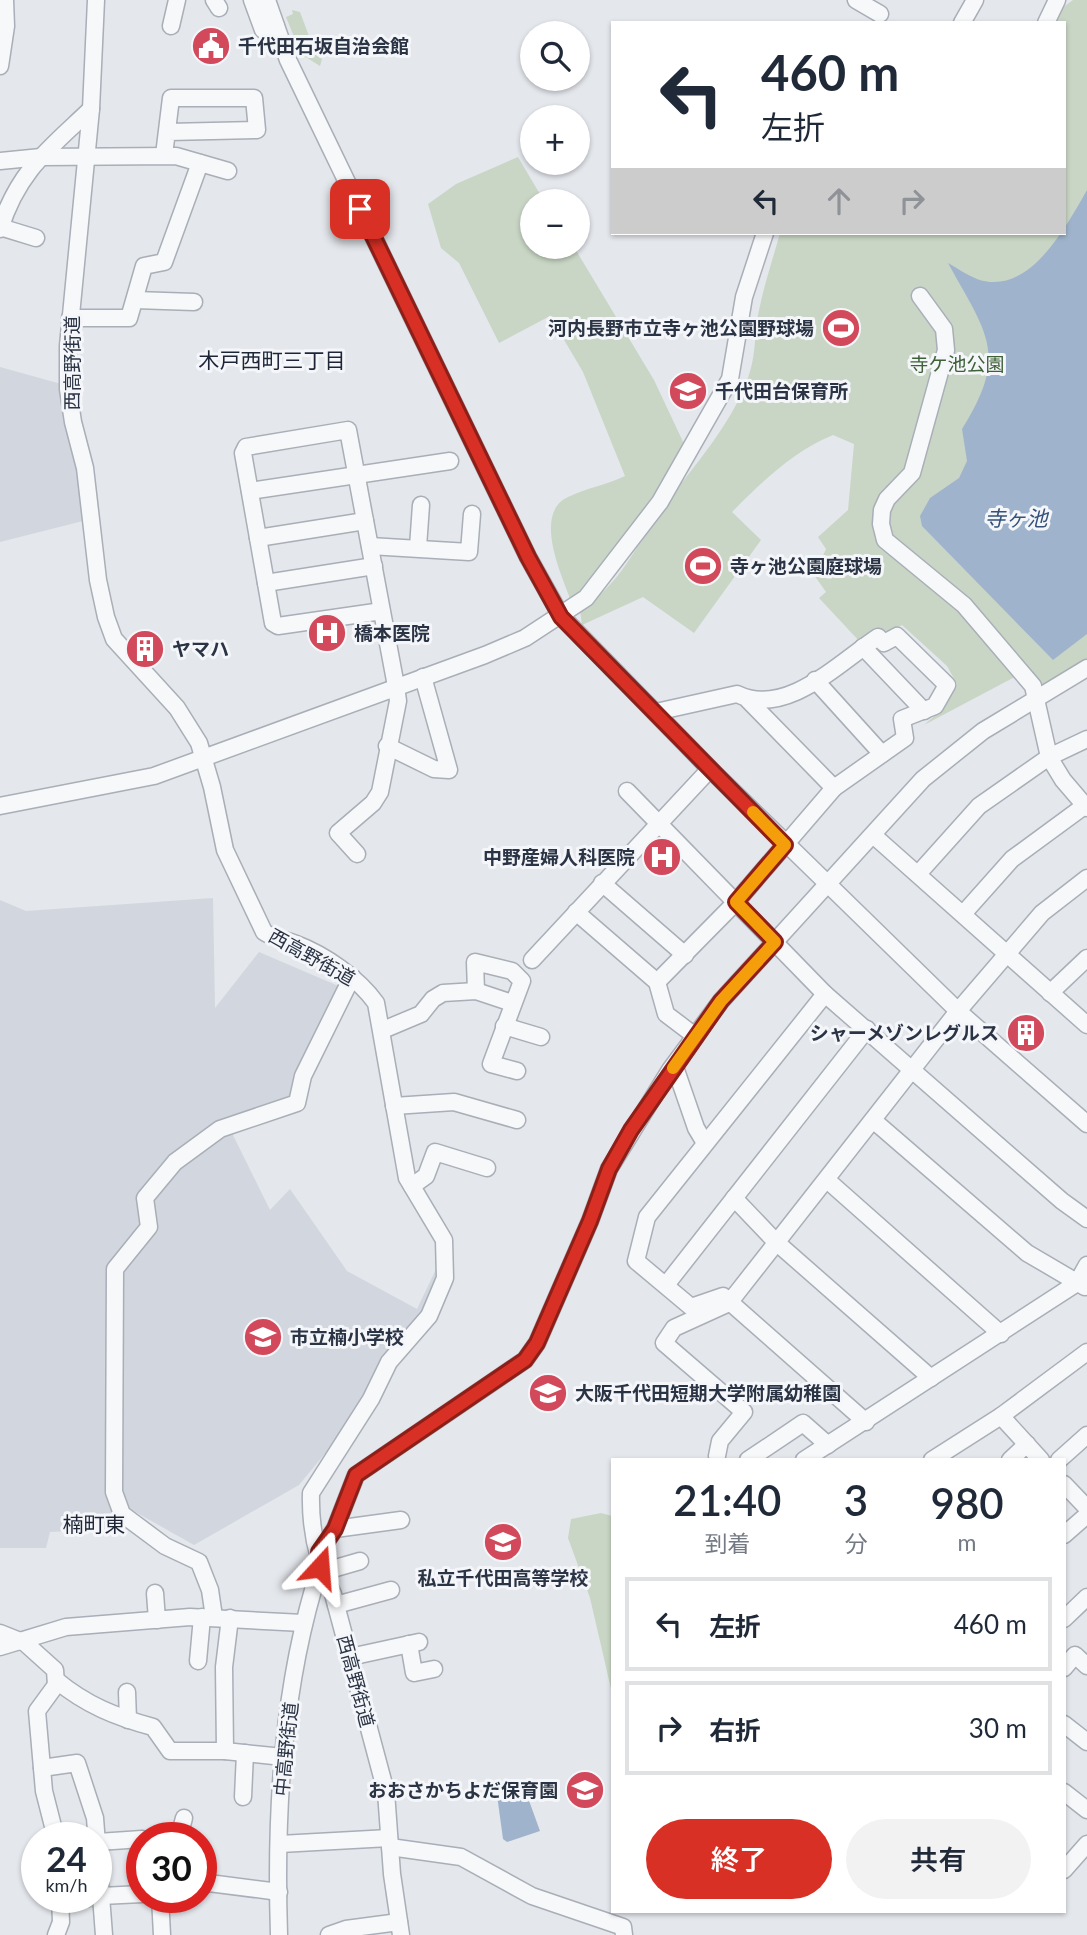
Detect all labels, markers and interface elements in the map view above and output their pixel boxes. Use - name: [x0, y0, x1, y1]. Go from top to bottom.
- map controls: [520, 21, 590, 259]
- button: search: [520, 21, 590, 91]
- public building icon: 千代田石坂自治会館: [190, 25, 232, 67]
- place label: 千代田石坂自治会館: [238, 34, 409, 57]
- text: 460 m: [761, 43, 899, 101]
- icon: left: [646, 49, 737, 140]
- button: +: [520, 105, 590, 175]
- text: 左折: [761, 107, 825, 146]
- pin: [330, 179, 390, 239]
- icon: left: [747, 182, 785, 220]
- icon: ahead: [820, 182, 858, 220]
- icon: right: [893, 182, 931, 220]
- button: −: [520, 189, 590, 259]
- icon: arrive: [341, 190, 379, 228]
- sports icon: 河内長野市立寺ヶ池公園野球場: [820, 307, 862, 349]
- street label: 西高野街道: [60, 315, 83, 411]
- place label: 河内長野市立寺ヶ池公園野球場: [548, 316, 814, 339]
- district label: 木戸西町三丁目: [199, 347, 346, 372]
- park label: 寺ケ池公園: [909, 352, 1005, 375]
- school or university icon: 千代田台保育所: [667, 370, 709, 412]
- place label: 千代田台保育所: [715, 379, 848, 402]
- water label: 寺ヶ池: [985, 505, 1049, 530]
- sports icon: 寺ヶ池公園庭球場: [682, 545, 724, 587]
- place label: 寺ヶ池公園庭球場: [730, 554, 882, 577]
- hospital icon: 橋本医院: [306, 612, 348, 654]
- place label: 橋本医院: [354, 621, 430, 644]
- building icon: ヤマハ: [124, 628, 166, 670]
- place label: ヤマハ: [172, 637, 229, 660]
- hospital icon: 中野産婦人科医院: [641, 836, 683, 878]
- place label: 中野産婦人科医院: [483, 845, 635, 868]
- street label: 西高野街道: [265, 923, 359, 990]
- building icon: シャーメゾンレグルス: [1005, 1012, 1047, 1054]
- place label: シャーメゾンレグルス: [810, 1021, 999, 1044]
- school or university icon: 市立楠小学校: [242, 1316, 284, 1358]
- place label: 市立楠小学校: [290, 1325, 404, 1348]
- school or university icon: 大阪千代田短期大学附属幼稚園: [527, 1372, 569, 1414]
- place label: 大阪千代田短期大学附属幼稚園: [575, 1381, 841, 1404]
- text: 21:40: [673, 1475, 781, 1525]
- text: 3: [844, 1475, 868, 1525]
- text: 980: [931, 1478, 1004, 1528]
- district label: 楠町東: [63, 1511, 126, 1536]
- school or university icon: 私立千代田高等学校: [482, 1521, 524, 1563]
- text: m: [958, 1528, 977, 1556]
- text: 到着: [704, 1529, 750, 1557]
- text: 分: [844, 1529, 867, 1557]
- position arrow: [283, 1530, 357, 1604]
- place label: 私立千代田高等学校: [417, 1566, 589, 1589]
- icon: left: [650, 1605, 688, 1643]
- text: 460 m: [954, 1608, 1027, 1640]
- text: 左折: [709, 1610, 761, 1642]
- street label: 西高野街道: [333, 1632, 380, 1730]
- street label: 中高野街道: [269, 1700, 302, 1797]
- icon: right: [650, 1709, 688, 1747]
- text: 30 m: [969, 1712, 1027, 1744]
- text: 右折: [709, 1714, 761, 1746]
- school or university icon: おおさかちよだ保育園: [564, 1769, 606, 1811]
- place label: おおさかちよだ保育園: [368, 1778, 558, 1801]
- button: 終了: [646, 1819, 832, 1899]
- button: 共有: [846, 1819, 1031, 1899]
- speed limit sign: 30: [126, 1822, 217, 1913]
- text: 24: [46, 1837, 87, 1879]
- text: km/h: [45, 1874, 88, 1896]

